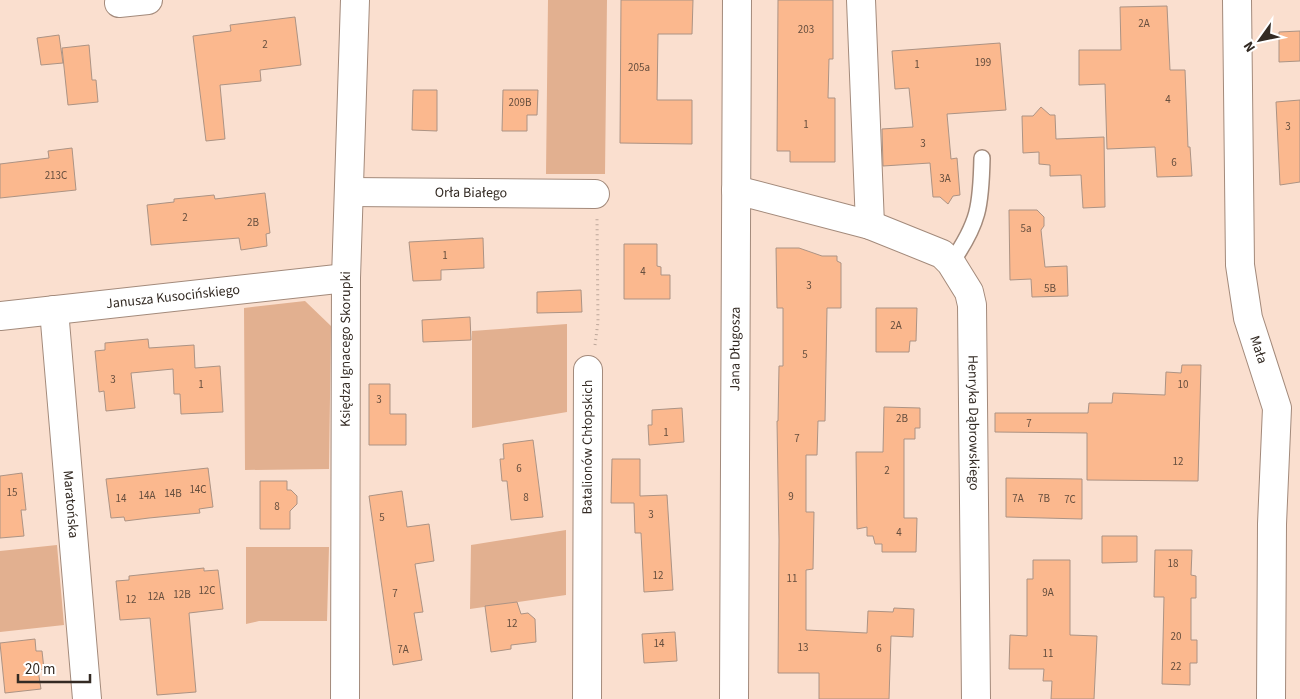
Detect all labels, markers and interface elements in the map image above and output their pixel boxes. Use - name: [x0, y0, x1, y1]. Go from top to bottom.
- north arrow: [1235, 15, 1285, 65]
- house number: 2A: [1138, 16, 1150, 31]
- house number: 203: [798, 22, 814, 37]
- house number: 2: [262, 37, 268, 52]
- text: N: [1239, 37, 1261, 56]
- house number: 199: [975, 55, 991, 70]
- house number: 1: [914, 57, 920, 72]
- house number: 205a: [628, 60, 650, 75]
- house number: 4: [1165, 92, 1171, 107]
- house number: 209B: [509, 95, 532, 110]
- house number: 1: [803, 117, 809, 132]
- house number: 3: [1285, 119, 1291, 134]
- house number: 3: [920, 136, 926, 151]
- house number: 6: [1171, 155, 1177, 170]
- house number: 213C: [45, 168, 67, 183]
- house number: 3A: [939, 171, 951, 186]
- street label: Orła Białego: [435, 183, 507, 203]
- house number: 2: [182, 210, 188, 225]
- house number: 2B: [247, 215, 259, 230]
- house number: 5a: [1020, 221, 1032, 236]
- house number: 1: [442, 248, 448, 263]
- house number: 4: [640, 264, 646, 279]
- street label: Księdza Ignacego Skorupki: [336, 271, 356, 427]
- house number: 3: [806, 278, 812, 293]
- street label: Janusza Kusocińskiego: [105, 280, 241, 314]
- house number: 5B: [1044, 281, 1056, 296]
- street label: Jana Długosza: [725, 307, 746, 391]
- house number: 2A: [890, 318, 902, 333]
- street label: Mała: [1244, 333, 1272, 366]
- house number: 5: [802, 347, 808, 362]
- street label: Henryka Dąbrowskiego: [963, 355, 984, 491]
- house number: 3: [110, 372, 116, 387]
- house number: 1: [198, 377, 204, 392]
- house number: 10: [1178, 377, 1188, 392]
- street label: Batalionów Chłopskich: [578, 380, 598, 514]
- house number: 3: [376, 392, 382, 407]
- house number: 2B: [896, 411, 908, 426]
- house number: 7: [1026, 416, 1032, 431]
- house number: 1: [663, 425, 669, 440]
- house number: 7: [794, 431, 800, 446]
- house number: 12: [1173, 454, 1183, 469]
- house number: 6: [516, 461, 522, 476]
- house number: 2: [884, 463, 890, 478]
- street label: Maratońska: [58, 469, 83, 539]
- house number: 14C: [189, 482, 207, 497]
- house number: 15: [7, 485, 17, 500]
- house number: 14B: [164, 486, 182, 501]
- house number: 14A: [139, 488, 155, 503]
- house number: 9: [788, 489, 794, 504]
- house number: 8: [523, 490, 529, 505]
- house number: 14: [116, 491, 127, 506]
- house number: 7A: [1012, 491, 1024, 506]
- house number: 7B: [1038, 491, 1050, 506]
- house number: 7C: [1064, 492, 1076, 507]
- house number: 8: [274, 499, 280, 514]
- house number: 3: [648, 507, 654, 522]
- house number: 5: [379, 510, 385, 525]
- house number: 4: [896, 525, 902, 540]
- house number: 18: [1168, 556, 1179, 571]
- house number: 12: [653, 568, 663, 583]
- house number: 11: [787, 571, 797, 586]
- house number: 12C: [198, 583, 216, 598]
- house number: 9A: [1042, 585, 1054, 600]
- house number: 7: [392, 586, 398, 601]
- house number: 12B: [173, 587, 191, 602]
- house number: 12A: [148, 589, 164, 604]
- house number: 12: [126, 592, 136, 607]
- house number: 12: [507, 616, 517, 631]
- house number: 20: [1171, 629, 1181, 644]
- house number: 14: [654, 636, 665, 651]
- house number: 13: [798, 640, 808, 655]
- house number: 6: [876, 641, 882, 656]
- house number: 7A: [397, 642, 409, 657]
- house number: 11: [1043, 646, 1053, 661]
- scale bar: [18, 652, 90, 684]
- text: 20 m: [25, 659, 55, 680]
- house number: 22: [1171, 659, 1181, 674]

